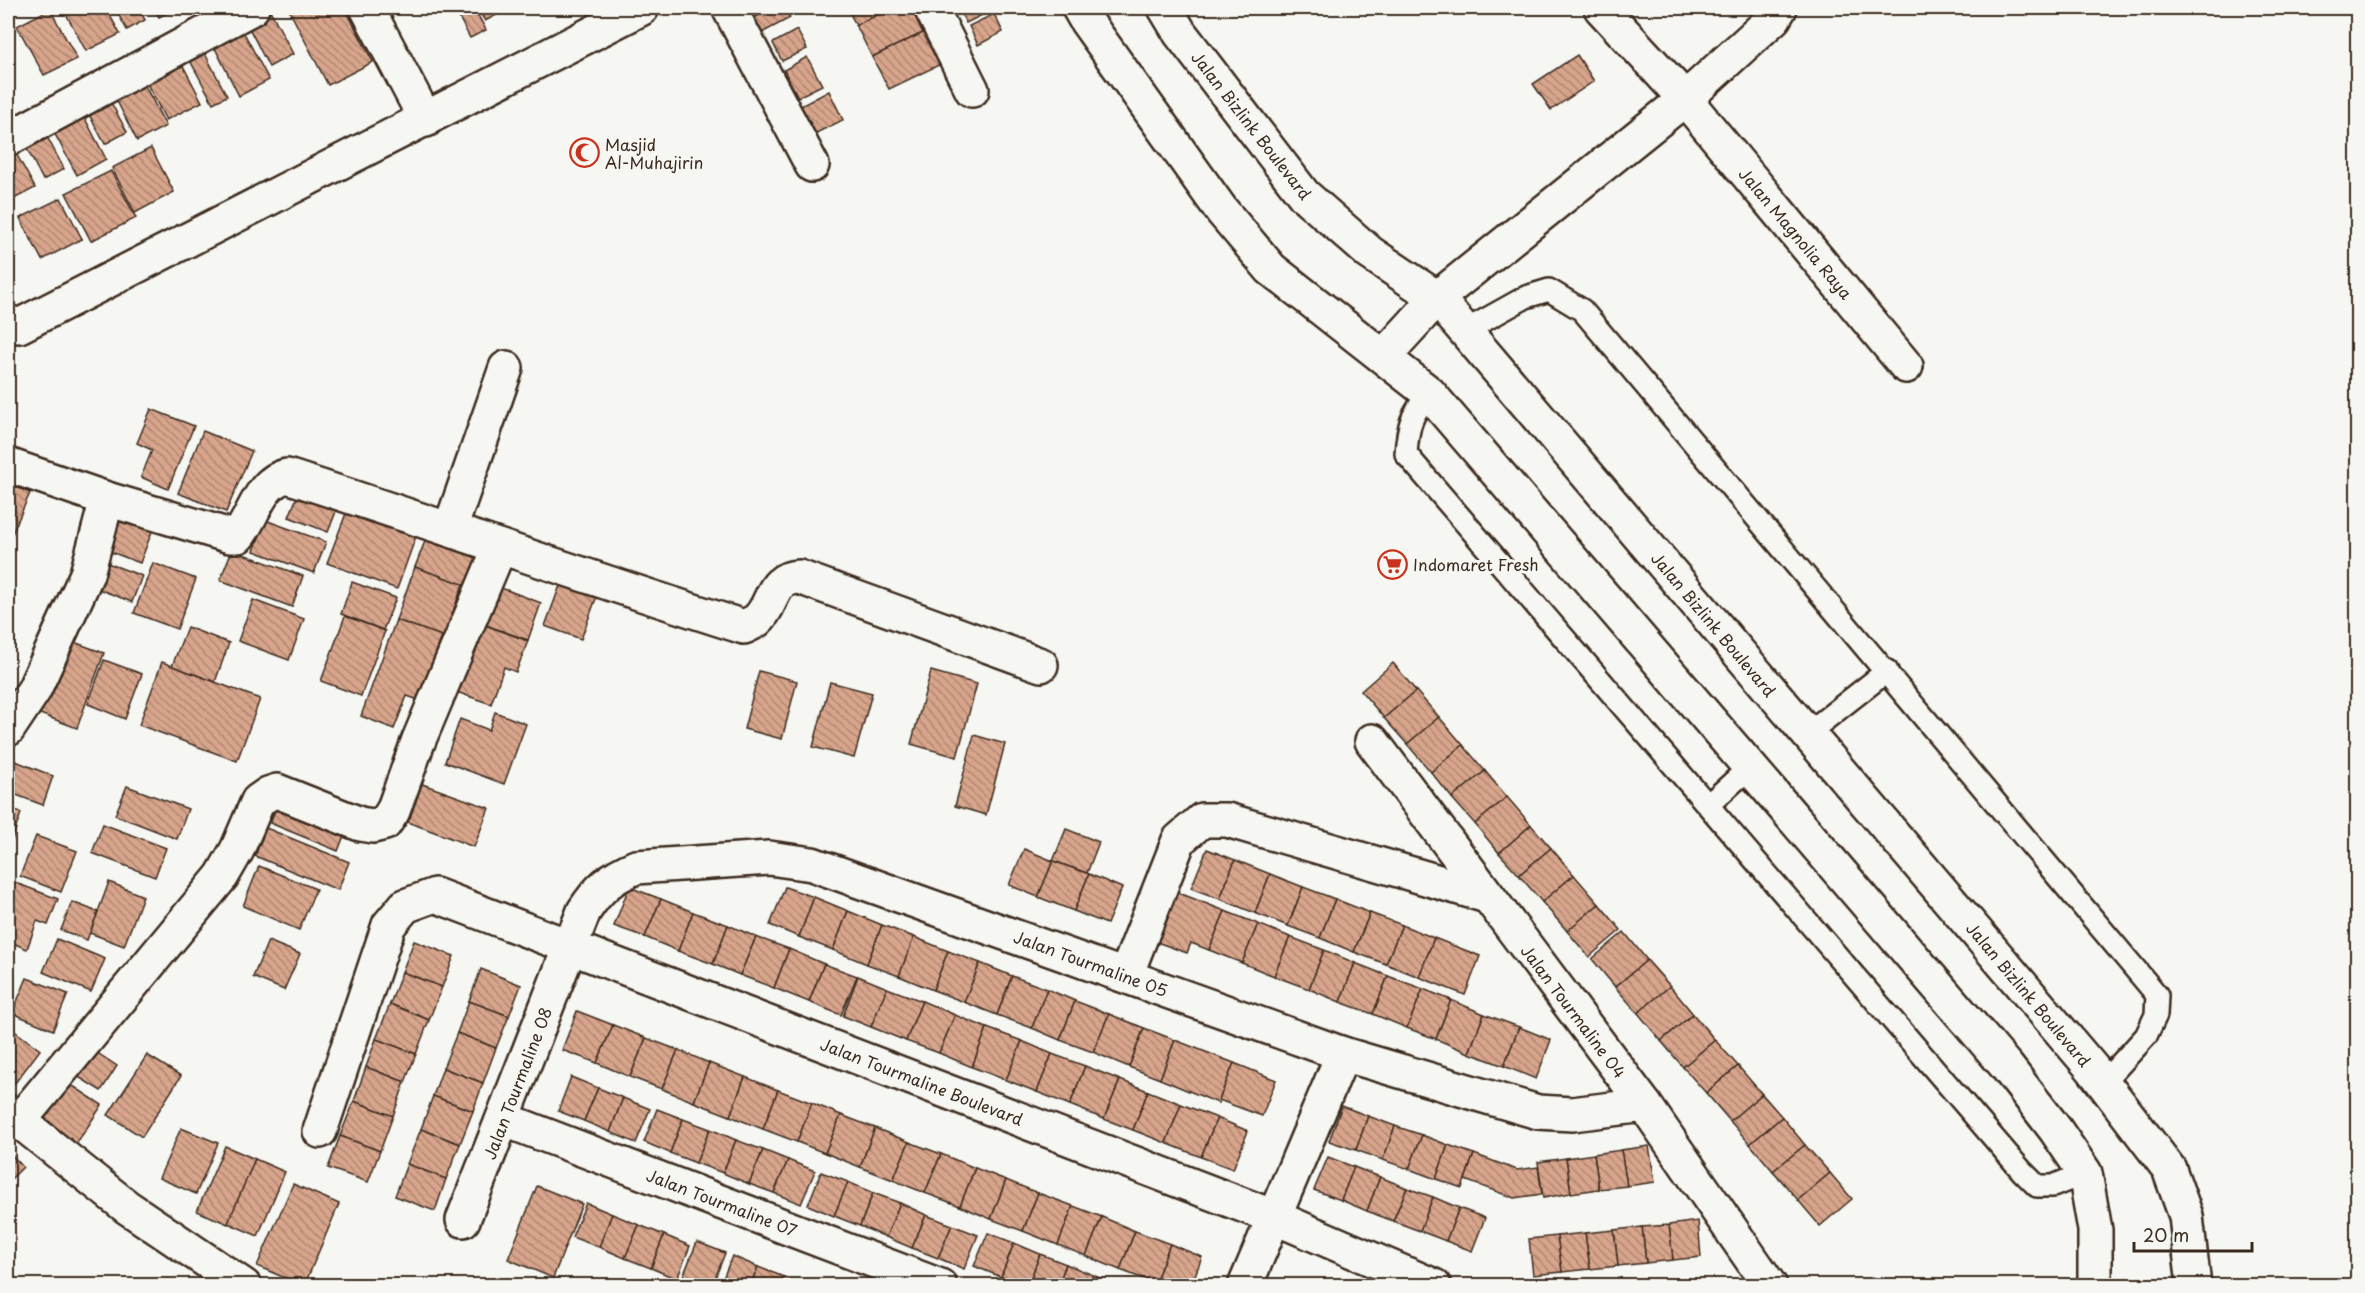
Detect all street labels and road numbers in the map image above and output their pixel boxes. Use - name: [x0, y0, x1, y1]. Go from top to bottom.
- street label: Jalan Bizlink Boulevard: [1186, 46, 1318, 204]
- street label: Jalan Magnolia Raya: [1734, 162, 1858, 304]
- street label: Jalan Bizlink Boulevard: [1646, 546, 1782, 702]
- street label: Jalan Bizlink Boulevard: [1961, 916, 2097, 1072]
- street label: Jalan Tourmaline 05: [1011, 924, 1171, 1002]
- street label: Jalan Tourmaline 04: [1516, 939, 1632, 1083]
- street label: Jalan Tourmaline 08: [477, 1003, 557, 1163]
- street label: Jalan Tourmaline Boulevard: [817, 1031, 1027, 1131]
- street label: Jalan Tourmaline 07: [643, 1162, 801, 1242]

